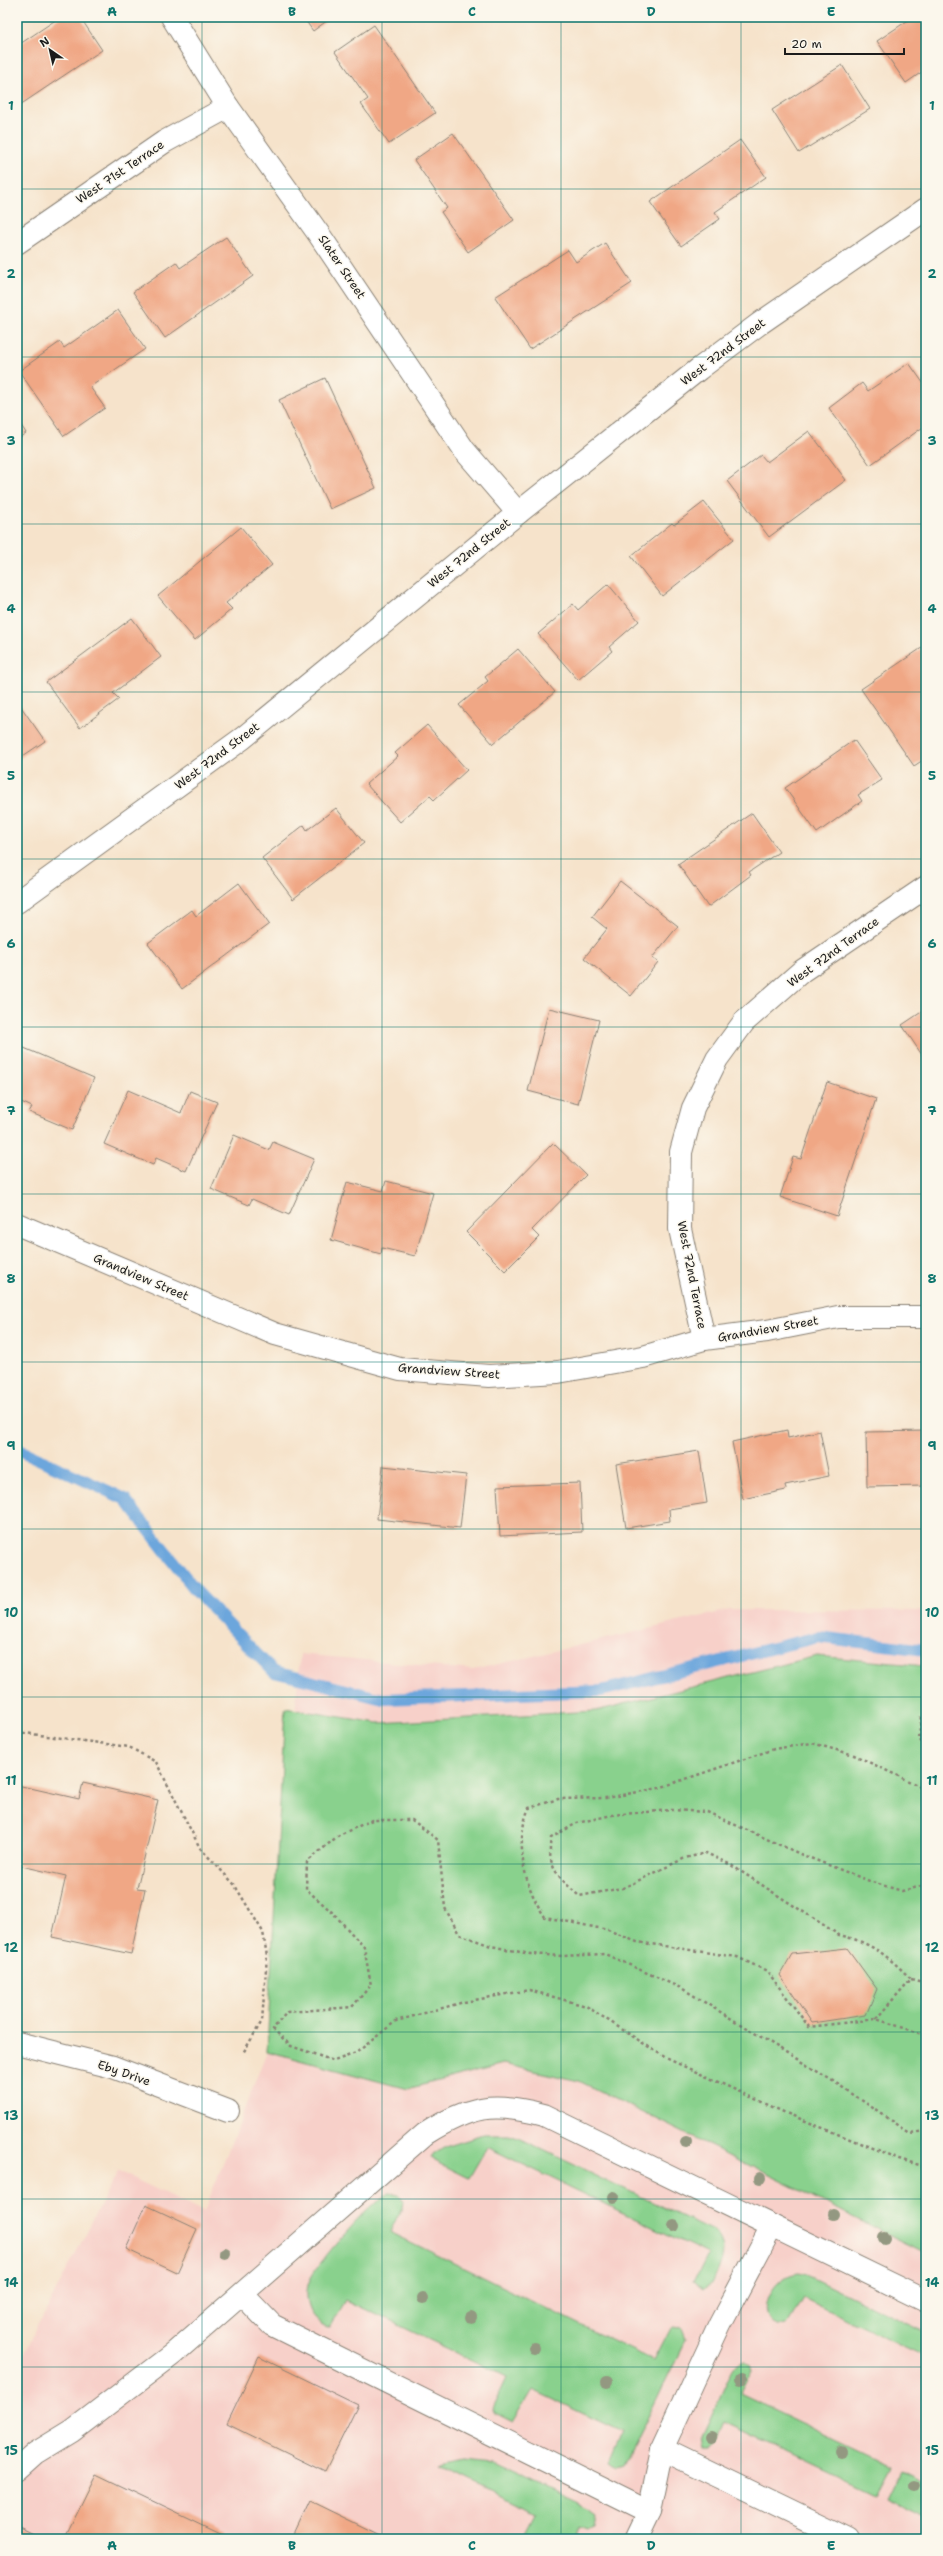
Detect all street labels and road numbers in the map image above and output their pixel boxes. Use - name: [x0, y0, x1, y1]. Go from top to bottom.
- street label: West 71st Terrace: [73, 136, 167, 207]
- street label: Slater Street: [315, 232, 369, 302]
- street label: West 72nd Street: [677, 315, 769, 389]
- street label: West 72nd Street: [424, 515, 514, 591]
- street label: West 72nd Street: [171, 719, 263, 793]
- street label: West 72nd Terrace: [784, 913, 882, 991]
- street label: West 72nd Terrace: [674, 1220, 710, 1331]
- street label: Grandview Street: [91, 1250, 191, 1304]
- street label: Grandview Street: [716, 1312, 820, 1346]
- street label: Grandview Street: [397, 1359, 501, 1383]
- street label: Eby Drive: [95, 2057, 153, 2090]

